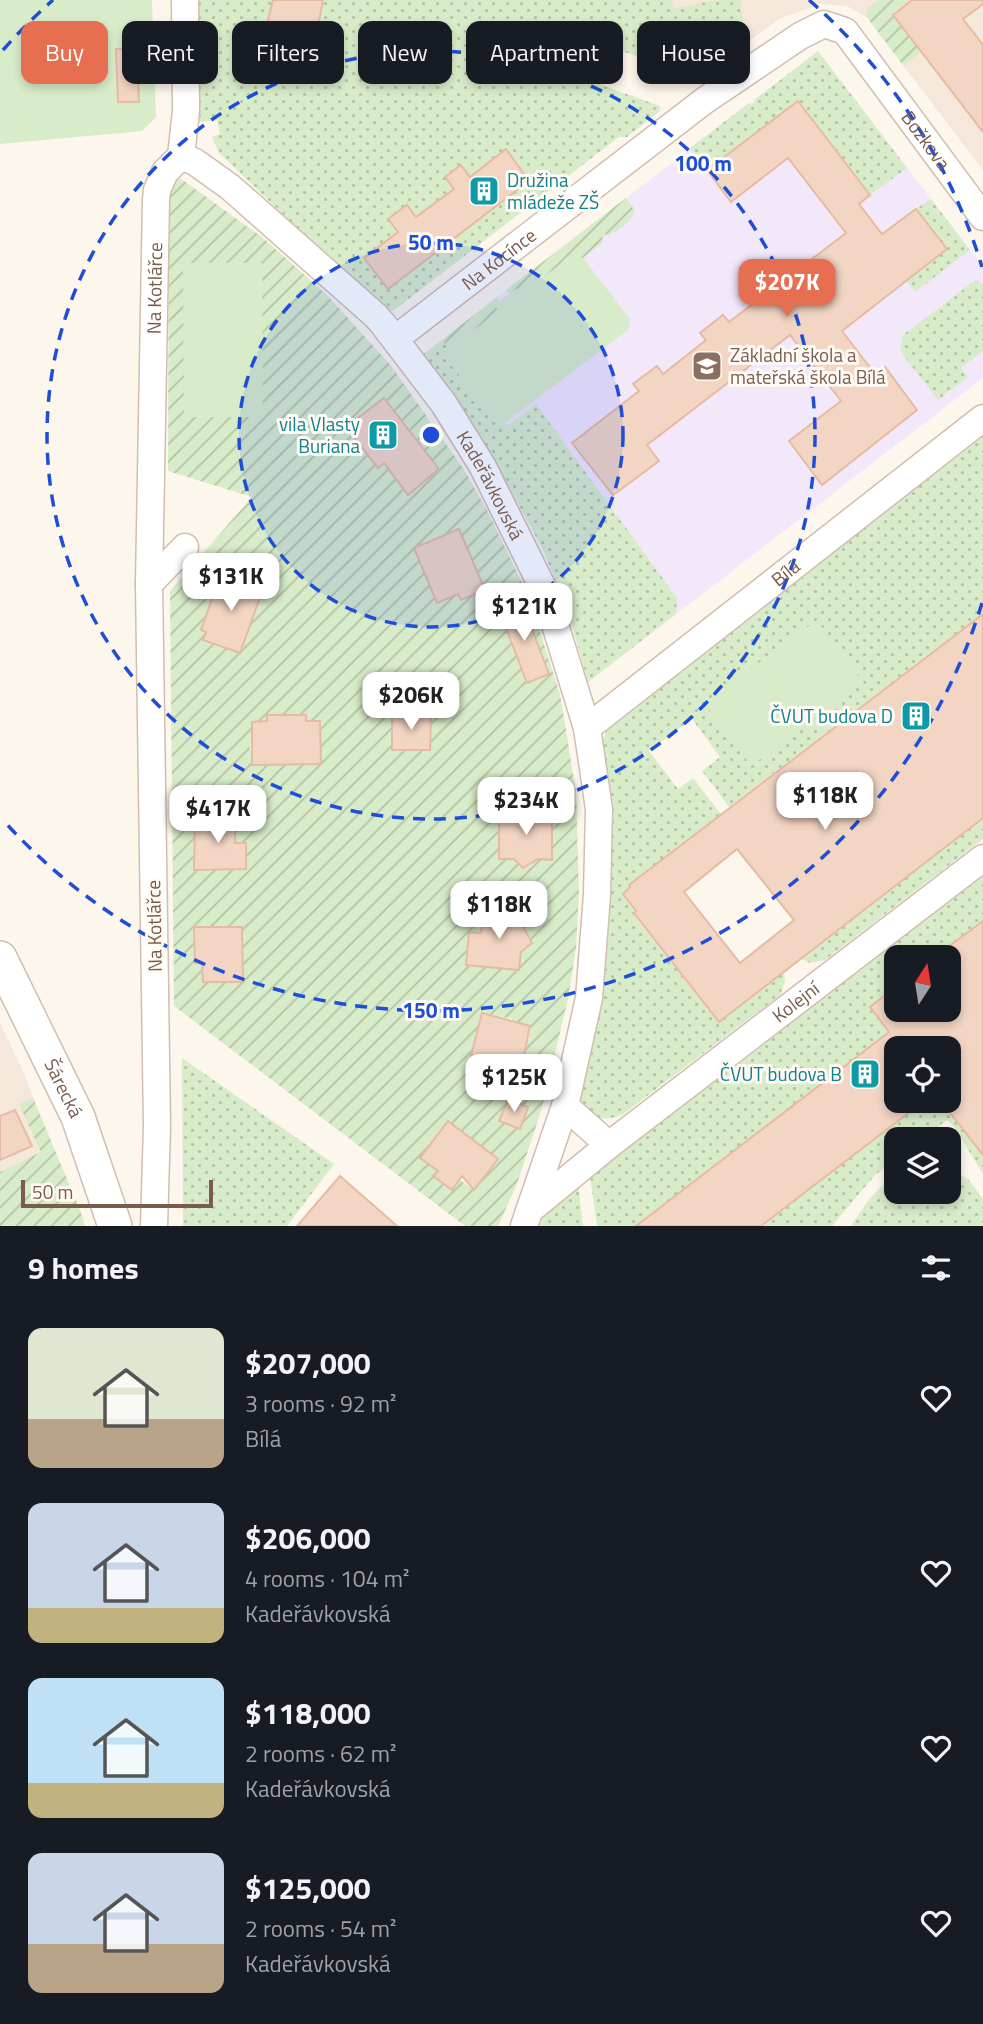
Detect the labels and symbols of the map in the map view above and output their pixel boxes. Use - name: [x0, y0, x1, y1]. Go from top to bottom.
- street label: Božkova: [895, 104, 959, 176]
- text: 100 m: [674, 147, 732, 179]
- place label: Družina mládeže ZŠ: [507, 165, 599, 216]
- building icon: Družina mládeže ZŠ: [467, 174, 501, 208]
- street label: Na Kocínce: [455, 220, 542, 297]
- text: 50 m: [408, 226, 454, 258]
- street label: Na Kotlářce: [139, 242, 169, 334]
- pin: $207K: [738, 260, 836, 319]
- place label: Základní škola a mateřská škola Bílá: [730, 340, 886, 391]
- school or university icon: Základní škola a mateřská škola Bílá: [690, 349, 724, 383]
- place label: vila Vlasty Buriana: [279, 409, 360, 460]
- building icon: vila Vlasty Buriana: [366, 418, 400, 452]
- centre of rings: [419, 423, 443, 447]
- street label: Kadeřávkovská: [450, 425, 532, 545]
- street label: Bílá: [764, 551, 806, 593]
- pin: $131K: [182, 554, 280, 613]
- pin: $121K: [475, 584, 573, 643]
- pin: $206K: [362, 672, 460, 732]
- building icon: ČVUT budova D: [899, 699, 933, 733]
- place label: ČVUT budova D: [770, 701, 893, 730]
- pin: $118K: [776, 772, 874, 832]
- pin: $234K: [477, 778, 575, 837]
- pin: $417K: [169, 786, 267, 845]
- street label: Na Kotlářce: [138, 880, 169, 972]
- pin: $118K: [450, 881, 548, 941]
- north arrow: [884, 945, 961, 1022]
- street label: Kolejní: [765, 973, 827, 1029]
- text: 150 m: [402, 994, 460, 1026]
- street label: Šárecká: [37, 1053, 91, 1123]
- pin: $125K: [465, 1054, 563, 1114]
- building icon: ČVUT budova B: [848, 1057, 882, 1091]
- place label: ČVUT budova B: [720, 1059, 842, 1088]
- scale bar: [21, 1177, 214, 1209]

